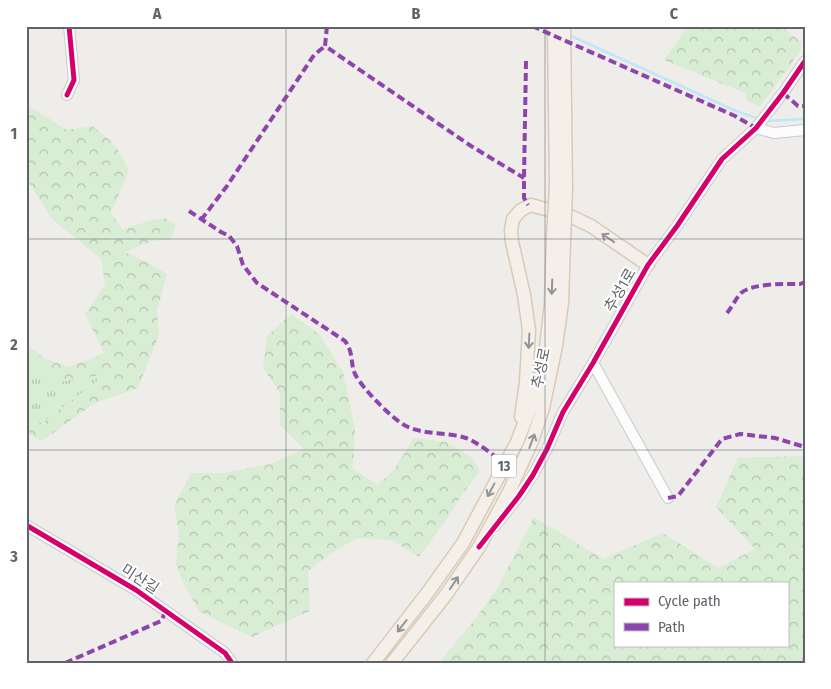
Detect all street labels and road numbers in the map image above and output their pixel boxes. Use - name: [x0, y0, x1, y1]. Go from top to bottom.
- street label: 추성1로: [600, 265, 640, 315]
- street label: 추성로: [528, 346, 554, 390]
- road number: 13: [492, 454, 516, 478]
- street label: 미산길: [118, 560, 162, 598]

